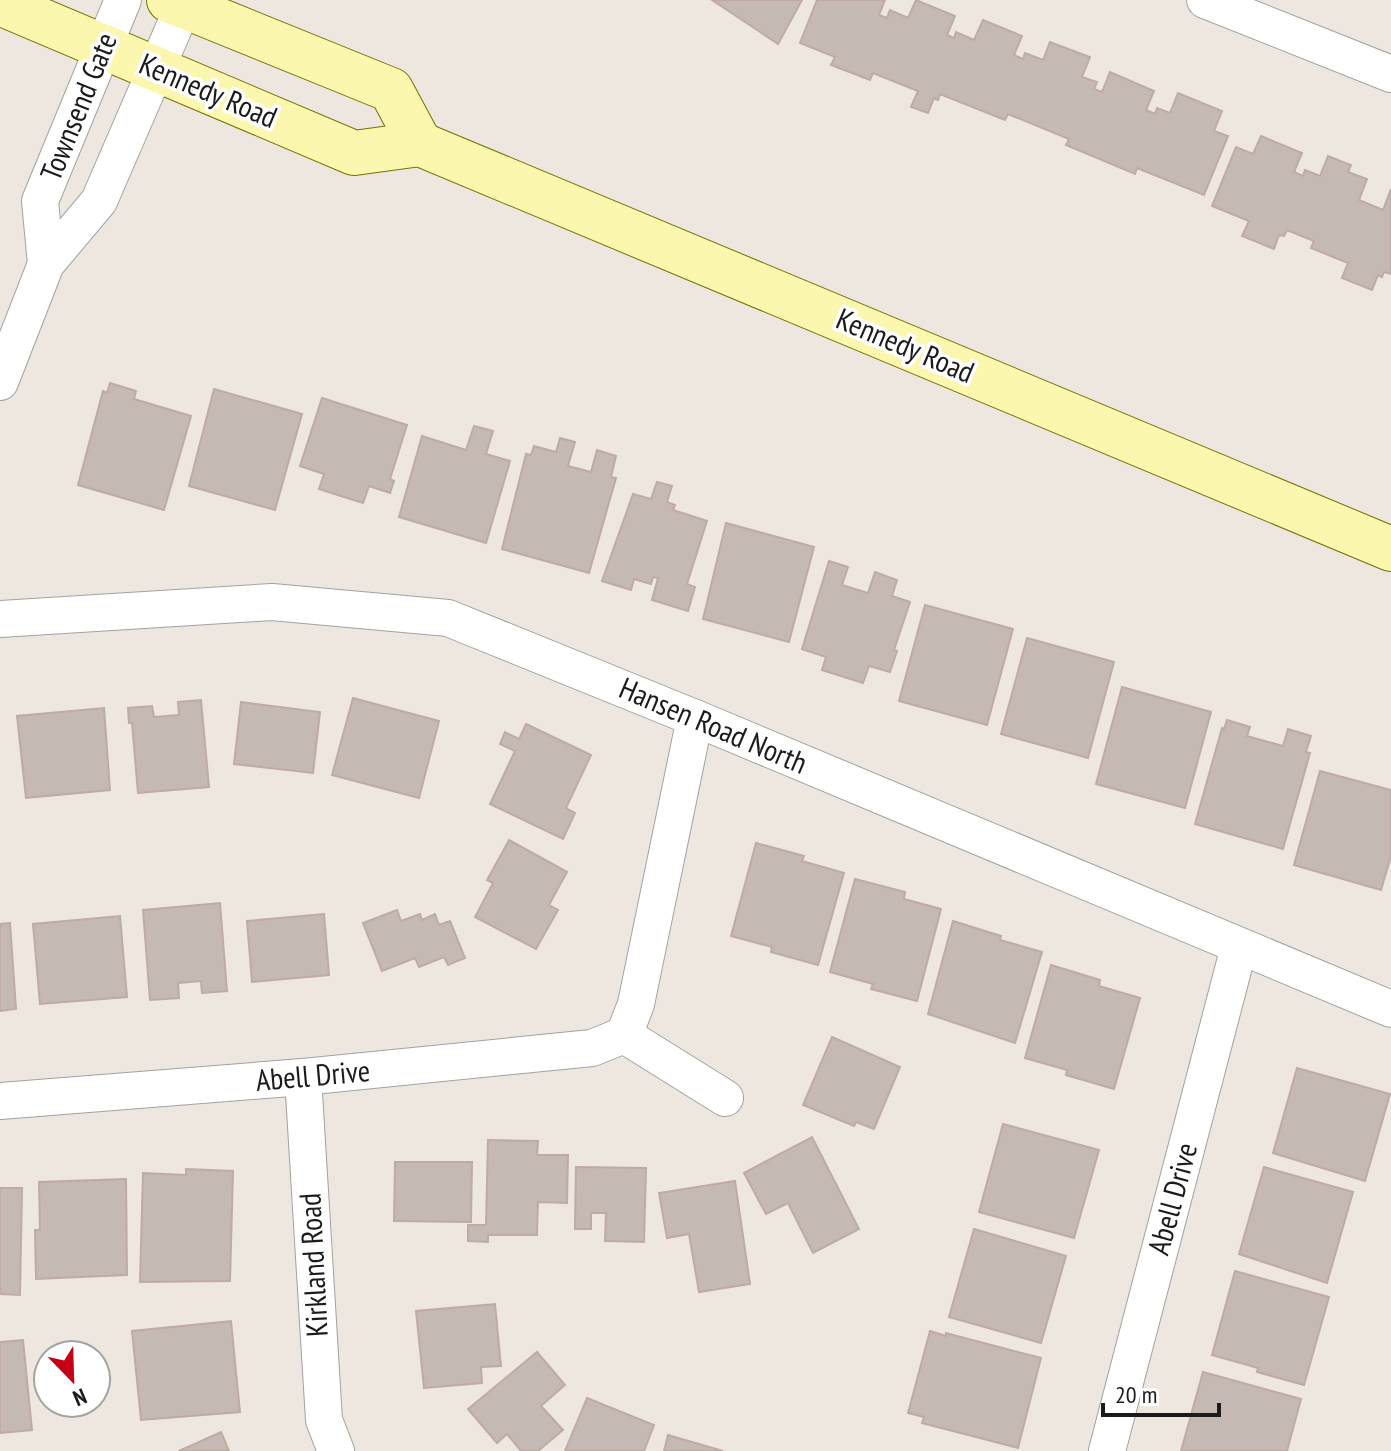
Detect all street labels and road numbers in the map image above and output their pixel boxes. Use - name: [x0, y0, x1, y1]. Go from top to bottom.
- street label: Townsend Gate: [30, 27, 125, 186]
- street label: Kennedy Road: [134, 43, 283, 136]
- street label: Kennedy Road: [831, 298, 980, 391]
- street label: Hansen Road North: [614, 668, 813, 782]
- street label: Abell Drive: [254, 1050, 372, 1099]
- street label: Abell Drive: [1138, 1138, 1205, 1259]
- street label: Kirkland Road: [289, 1192, 336, 1338]

